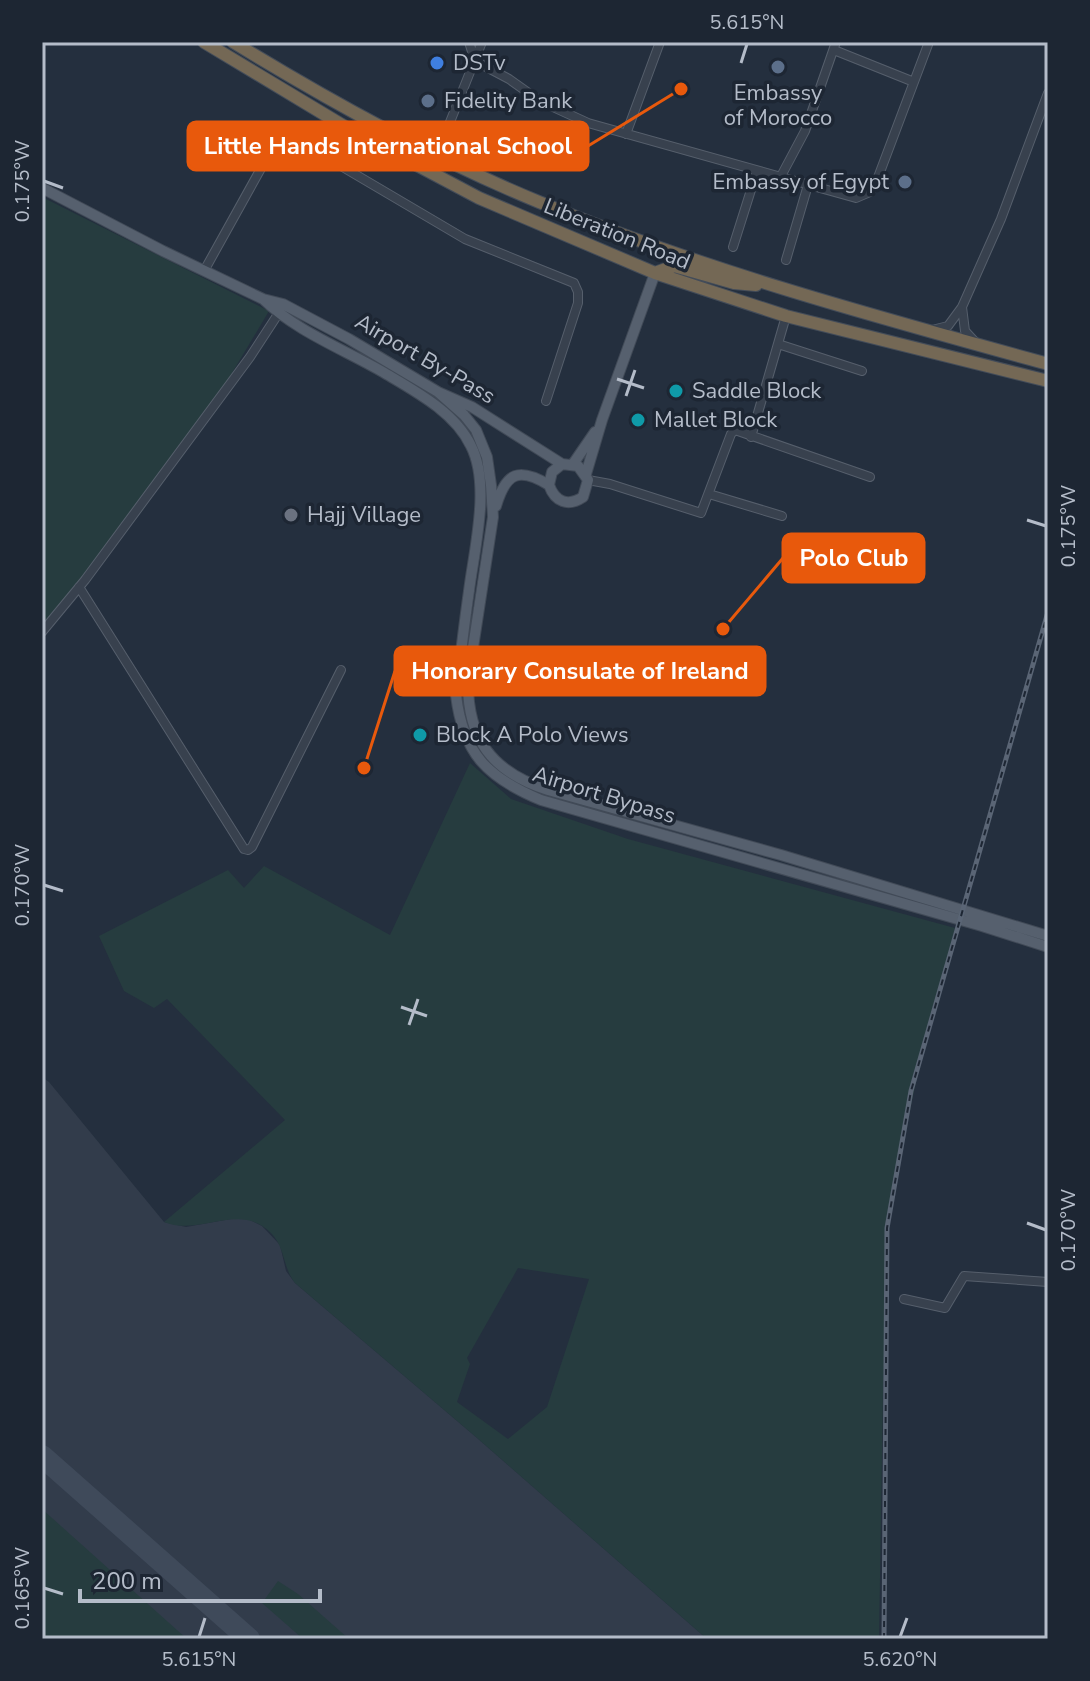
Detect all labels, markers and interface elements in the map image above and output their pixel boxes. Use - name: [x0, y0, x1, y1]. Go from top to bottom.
- text: 5.615°N: [710, 9, 784, 36]
- place label: DSTv: [453, 48, 506, 78]
- marker: DSTv: [428, 54, 446, 72]
- marker: Embassy of Morocco: [769, 58, 787, 76]
- place label: Embassy of Morocco: [724, 78, 832, 133]
- place label: Fidelity Bank: [444, 86, 573, 116]
- marker: Fidelity Bank: [419, 92, 437, 110]
- callout: Little Hands International School: [188, 122, 588, 170]
- text: Little Hands International School: [204, 130, 573, 162]
- text: 0.175°W: [9, 140, 36, 222]
- place label: Embassy of Egypt: [712, 167, 889, 197]
- marker: Embassy of Egypt: [896, 173, 914, 191]
- street label: Liberation Road: [539, 191, 695, 277]
- street label: Airport By-Pass: [349, 307, 501, 411]
- place label: Saddle Block: [692, 376, 822, 406]
- marker: Saddle Block: [667, 382, 685, 400]
- place label: Mallet Block: [654, 405, 778, 435]
- marker: Mallet Block: [629, 411, 647, 429]
- text: 0.175°W: [1055, 485, 1082, 567]
- place label: Hajj Village: [307, 500, 421, 530]
- marker: Hajj Village: [282, 506, 300, 524]
- callout: Polo Club: [783, 534, 924, 582]
- text: Polo Club: [800, 542, 908, 574]
- callout: Honorary Consulate of Ireland: [395, 647, 765, 695]
- text: Honorary Consulate of Ireland: [411, 655, 749, 687]
- place label: Block A Polo Views: [436, 720, 629, 750]
- marker: Block A Polo Views: [411, 726, 429, 744]
- street label: Airport Bypass: [529, 759, 679, 831]
- text: 0.170°W: [9, 844, 36, 926]
- text: 0.170°W: [1055, 1189, 1082, 1271]
- text: 0.165°W: [9, 1547, 36, 1629]
- scale bar: [80, 1553, 320, 1603]
- text: 200 m: [92, 1565, 162, 1597]
- text: 5.615°N: [162, 1646, 236, 1673]
- text: 5.620°N: [863, 1646, 937, 1673]

